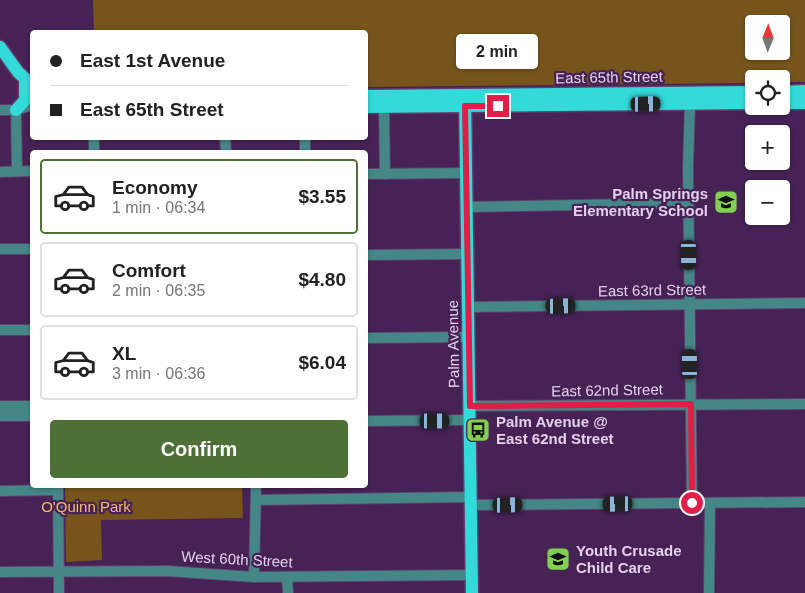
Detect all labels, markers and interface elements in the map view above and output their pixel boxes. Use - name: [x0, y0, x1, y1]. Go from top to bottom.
- north arrow: [745, 15, 790, 60]
- map controls: [745, 15, 790, 225]
- callout: 2 min: [457, 34, 539, 68]
- text: 2 min: [476, 43, 518, 60]
- text: East 1st Avenue: [80, 50, 225, 71]
- street label: East 65th Street: [555, 68, 664, 86]
- button: locate: [745, 70, 790, 115]
- route end: [487, 95, 509, 117]
- car: [630, 96, 661, 112]
- text: East 65th Street: [80, 99, 224, 120]
- button: +: [745, 125, 790, 170]
- icon: car: [52, 174, 97, 219]
- text: Economy: [112, 177, 198, 198]
- button: −: [745, 180, 790, 225]
- place label: Palm Springs Elementary School: [573, 185, 708, 219]
- text: $3.55: [298, 186, 346, 207]
- school or university icon: Palm Springs Elementary School: [713, 189, 739, 215]
- text: 1 min · 06:34: [112, 199, 205, 216]
- car: [681, 240, 696, 270]
- icon: car: [52, 257, 97, 302]
- text: Comfort: [112, 260, 186, 281]
- text: $4.80: [298, 269, 346, 290]
- street label: East 63rd Street: [598, 281, 707, 299]
- text: 2 min · 06:35: [112, 282, 205, 299]
- car: [545, 298, 576, 314]
- street label: Palm Avenue: [444, 300, 462, 388]
- icon: car: [52, 340, 97, 385]
- text: XL: [112, 343, 136, 364]
- car: [682, 349, 697, 379]
- text: $6.04: [298, 352, 346, 373]
- text: 3 min · 06:36: [112, 365, 205, 382]
- street label: East 62nd Street: [551, 381, 664, 399]
- place label: Palm Avenue @ East 62nd Street: [496, 413, 614, 447]
- car: [420, 414, 450, 429]
- bus stop icon: Palm Avenue @ East 62nd Street: [465, 417, 491, 443]
- button: Confirm: [50, 420, 348, 478]
- route start: [681, 492, 703, 514]
- car: [602, 496, 633, 512]
- car: [492, 497, 523, 513]
- park label: O'Quinn Park: [41, 498, 131, 515]
- place label: Youth Crusade Child Care: [576, 542, 682, 576]
- school or university icon: Youth Crusade Child Care: [545, 546, 571, 572]
- street label: West 60th Street: [181, 548, 294, 570]

